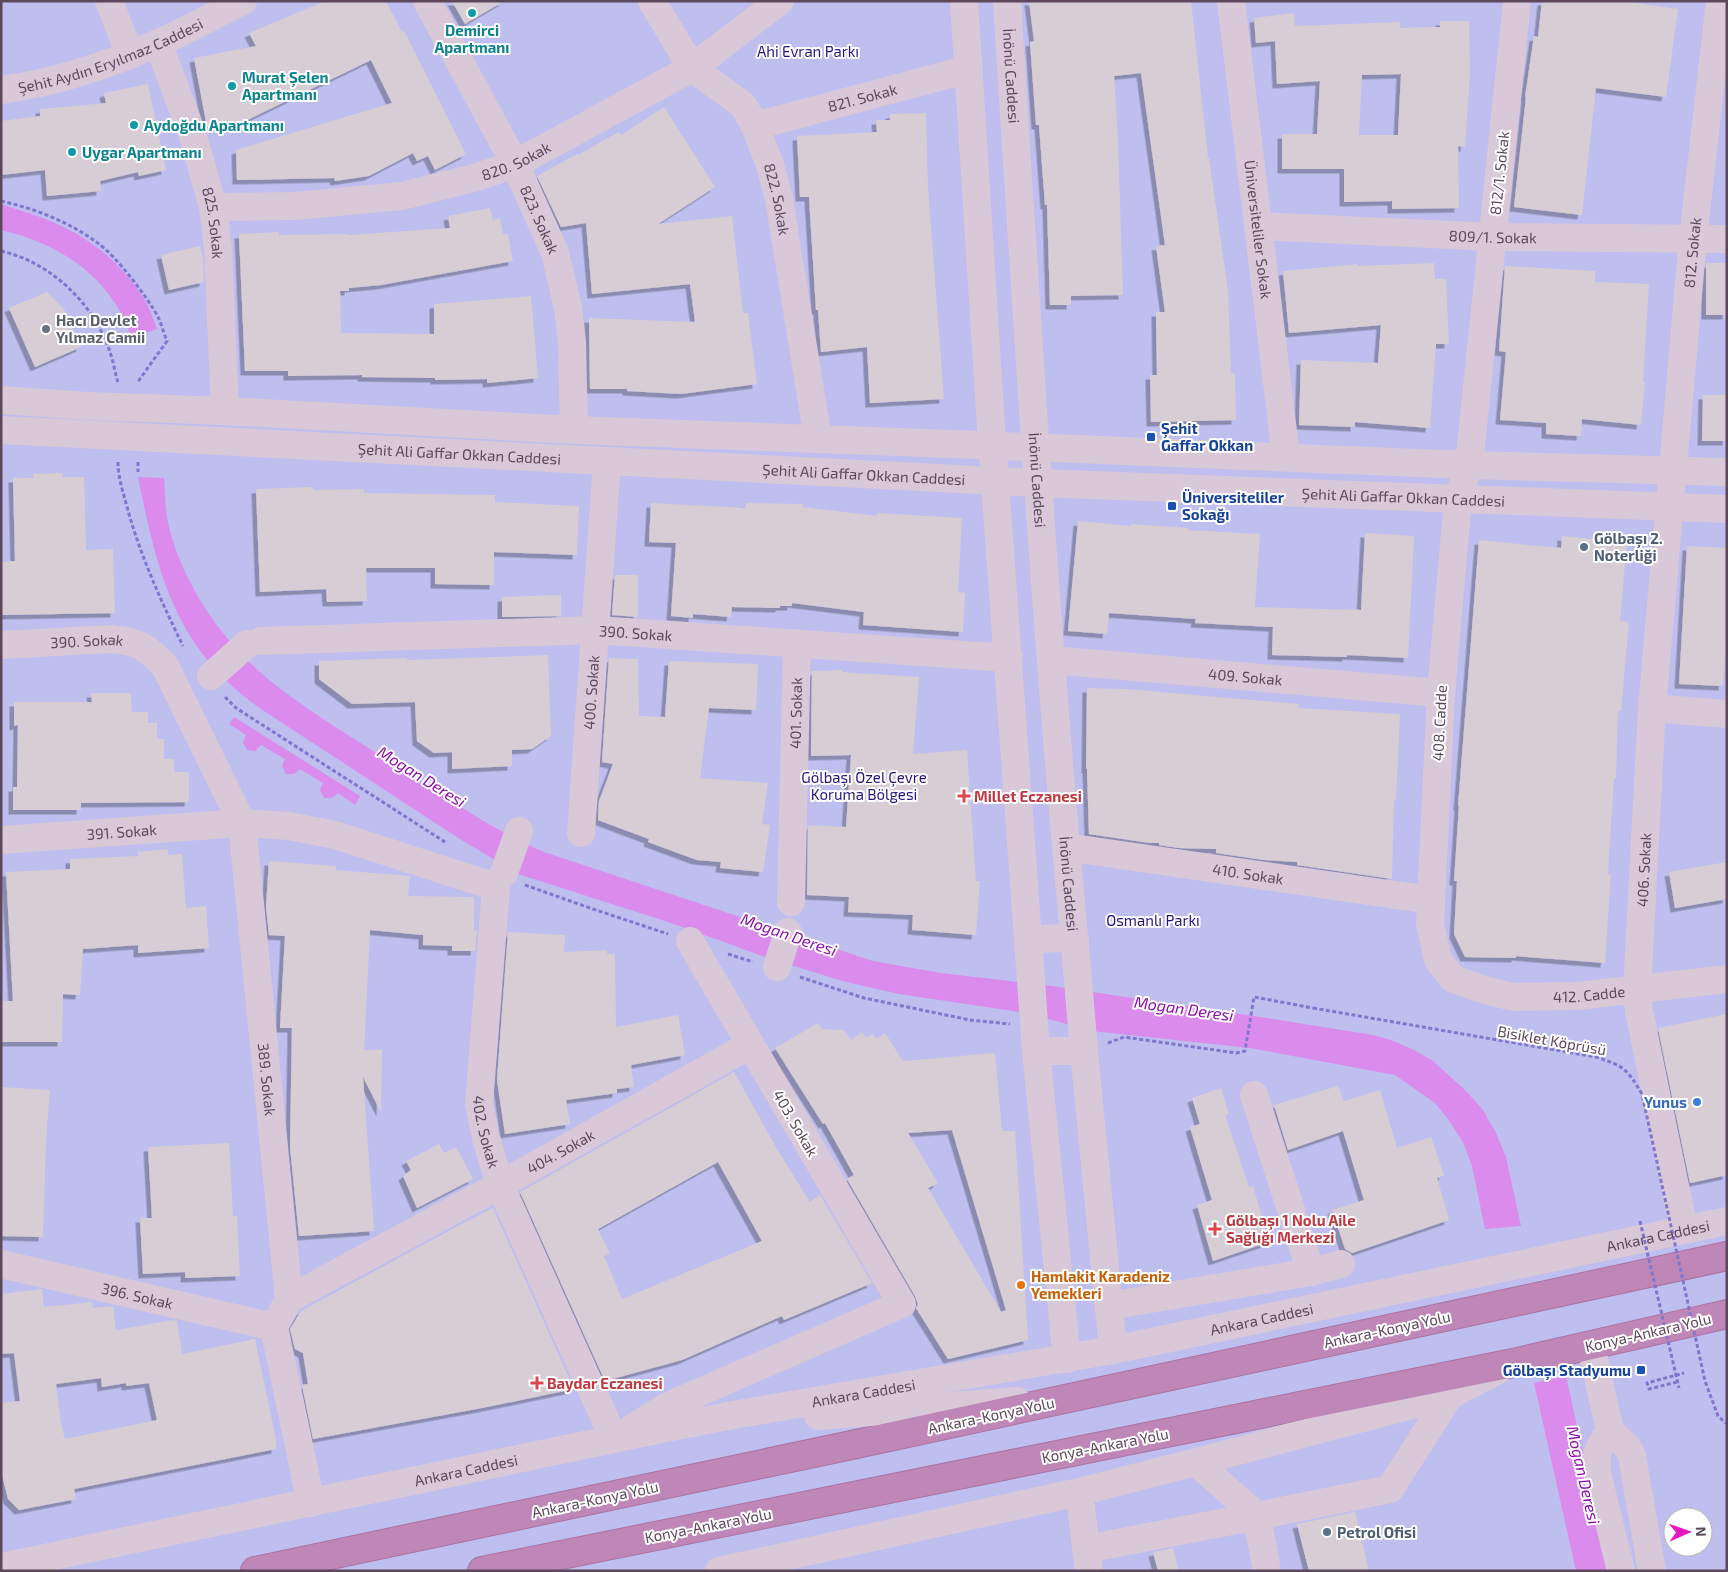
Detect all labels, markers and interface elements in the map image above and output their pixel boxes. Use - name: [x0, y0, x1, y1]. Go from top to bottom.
- marker: Demirci Apartmanı: [466, 7, 478, 19]
- street label: Şehit Aydın Eryılmaz Caddesi: [16, 14, 206, 97]
- place label: Demirci Apartmanı: [435, 21, 509, 56]
- street label: İnönü Caddesi: [1000, 28, 1024, 124]
- park label: Ahi Evran Parkı: [757, 42, 859, 60]
- place label: Murat Şelen Apartmanı: [242, 68, 329, 103]
- marker: Murat Şelen Apartmanı: [226, 80, 238, 92]
- street label: 821. Sokak: [826, 80, 899, 115]
- place label: Aydoğdu Apartmanı: [144, 116, 284, 135]
- marker: Aydoğdu Apartmanı: [128, 119, 140, 131]
- street label: 812/1. Sokak: [1486, 130, 1512, 216]
- street label: 820. Sokak: [479, 137, 554, 184]
- place label: Uygar Apartmanı: [82, 143, 202, 162]
- marker: Uygar Apartmanı: [66, 146, 78, 158]
- street label: Üniversiteliler Sokak: [1241, 159, 1276, 300]
- street label: 822. Sokak: [761, 161, 794, 237]
- street label: 823. Sokak: [517, 182, 563, 257]
- street label: 825. Sokak: [199, 185, 227, 260]
- street label: 812. Sokak: [1680, 216, 1704, 289]
- street label: 809/1. Sokak: [1448, 226, 1537, 246]
- place label: Hacı Devlet Yılmaz Camii: [56, 311, 145, 346]
- marker: Hacı Devlet Yılmaz Camii: [40, 323, 52, 335]
- place label: Şehit Gaffar Okkan: [1161, 419, 1253, 454]
- marker: Şehit Gaffar Okkan: [1145, 431, 1157, 443]
- street label: İnönü Caddesi: [1026, 432, 1050, 528]
- street label: Şehit Ali Gaffar Okkan Caddesi: [357, 439, 561, 468]
- street label: Şehit Ali Gaffar Okkan Caddesi: [762, 460, 966, 488]
- street label: Şehit Ali Gaffar Okkan Caddesi: [1301, 484, 1505, 510]
- place label: Üniversiteliler Sokağı: [1182, 488, 1285, 523]
- marker: Üniversiteliler Sokağı: [1166, 500, 1178, 512]
- place label: Gölbaşı 2. Noterliği: [1594, 529, 1663, 564]
- marker: Gölbaşı 2. Noterliği: [1578, 541, 1590, 553]
- street label: 390. Sokak: [599, 621, 673, 644]
- street label: 390. Sokak: [50, 630, 125, 651]
- street label: 400. Sokak: [579, 654, 602, 730]
- street label: 409. Sokak: [1208, 664, 1283, 689]
- street label: 401. Sokak: [786, 677, 805, 749]
- street label: 408. Cadde: [1428, 684, 1450, 762]
- water label: Mogan Deresi: [374, 741, 470, 811]
- park label: Gölbaşı Özel Çevre Koruma Bölgesi: [801, 768, 927, 803]
- place label: Millet Eczanesi: [974, 787, 1082, 805]
- marker: Millet Eczanesi: [958, 790, 970, 802]
- street label: 391. Sokak: [86, 820, 158, 843]
- street label: 406. Sokak: [1632, 832, 1654, 907]
- street label: İnönü Caddesi: [1056, 836, 1083, 932]
- street label: 410. Sokak: [1211, 859, 1285, 888]
- water label: Mogan Deresi: [739, 909, 840, 959]
- park label: Osmanlı Parkı: [1106, 911, 1200, 929]
- street label: 412. Cadde: [1553, 982, 1626, 1005]
- water label: Mogan Deresi: [1133, 992, 1235, 1024]
- street label: Bisiklet Köprüsü: [1496, 1022, 1608, 1058]
- street label: 389. Sokak: [255, 1042, 280, 1117]
- street label: 403. Sokak: [770, 1087, 822, 1160]
- place label: Yunus: [1644, 1093, 1687, 1111]
- street label: 402. Sokak: [470, 1095, 504, 1170]
- marker: Yunus: [1691, 1096, 1703, 1108]
- street label: 404. Sokak: [523, 1125, 598, 1177]
- place label: Gölbaşı 1 Nolu Aile Sağlığı Merkezi: [1226, 1211, 1356, 1246]
- street label: Ankara Caddesi: [1605, 1216, 1711, 1255]
- marker: Gölbaşı 1 Nolu Aile Sağlığı Merkezi: [1208, 1222, 1222, 1236]
- place label: Hamlakit Karadeniz Yemekleri: [1031, 1267, 1170, 1302]
- street label: 396. Sokak: [100, 1279, 175, 1313]
- marker: Hamlakit Karadeniz Yemekleri: [1015, 1279, 1027, 1291]
- street label: Ankara Caddesi: [1208, 1299, 1315, 1338]
- street label: Ankara-Konya Yolu: [1322, 1307, 1452, 1351]
- street label: Konya-Ankara Yolu: [1583, 1309, 1713, 1355]
- place label: Gölbaşı Stadyumu: [1503, 1361, 1631, 1381]
- marker: Gölbaşı Stadyumu: [1635, 1364, 1647, 1376]
- place label: Baydar Eczanesi: [547, 1374, 663, 1393]
- street label: Ankara Caddesi: [810, 1375, 917, 1410]
- marker: Baydar Eczanesi: [531, 1377, 543, 1389]
- street label: Ankara-Konya Yolu: [926, 1393, 1056, 1437]
- street label: Konya-Ankara Yolu: [1040, 1424, 1170, 1466]
- water label: Mogan Deresi: [1563, 1424, 1605, 1526]
- street label: Ankara Caddesi: [413, 1450, 519, 1489]
- street label: Ankara-Konya Yolu: [530, 1477, 660, 1521]
- street label: Konya-Ankara Yolu: [643, 1504, 773, 1546]
- north arrow: [1663, 1507, 1713, 1557]
- place label: Petrol Ofisi: [1337, 1523, 1416, 1541]
- marker: Petrol Ofisi: [1321, 1526, 1333, 1538]
- text: N: [1693, 1526, 1710, 1537]

